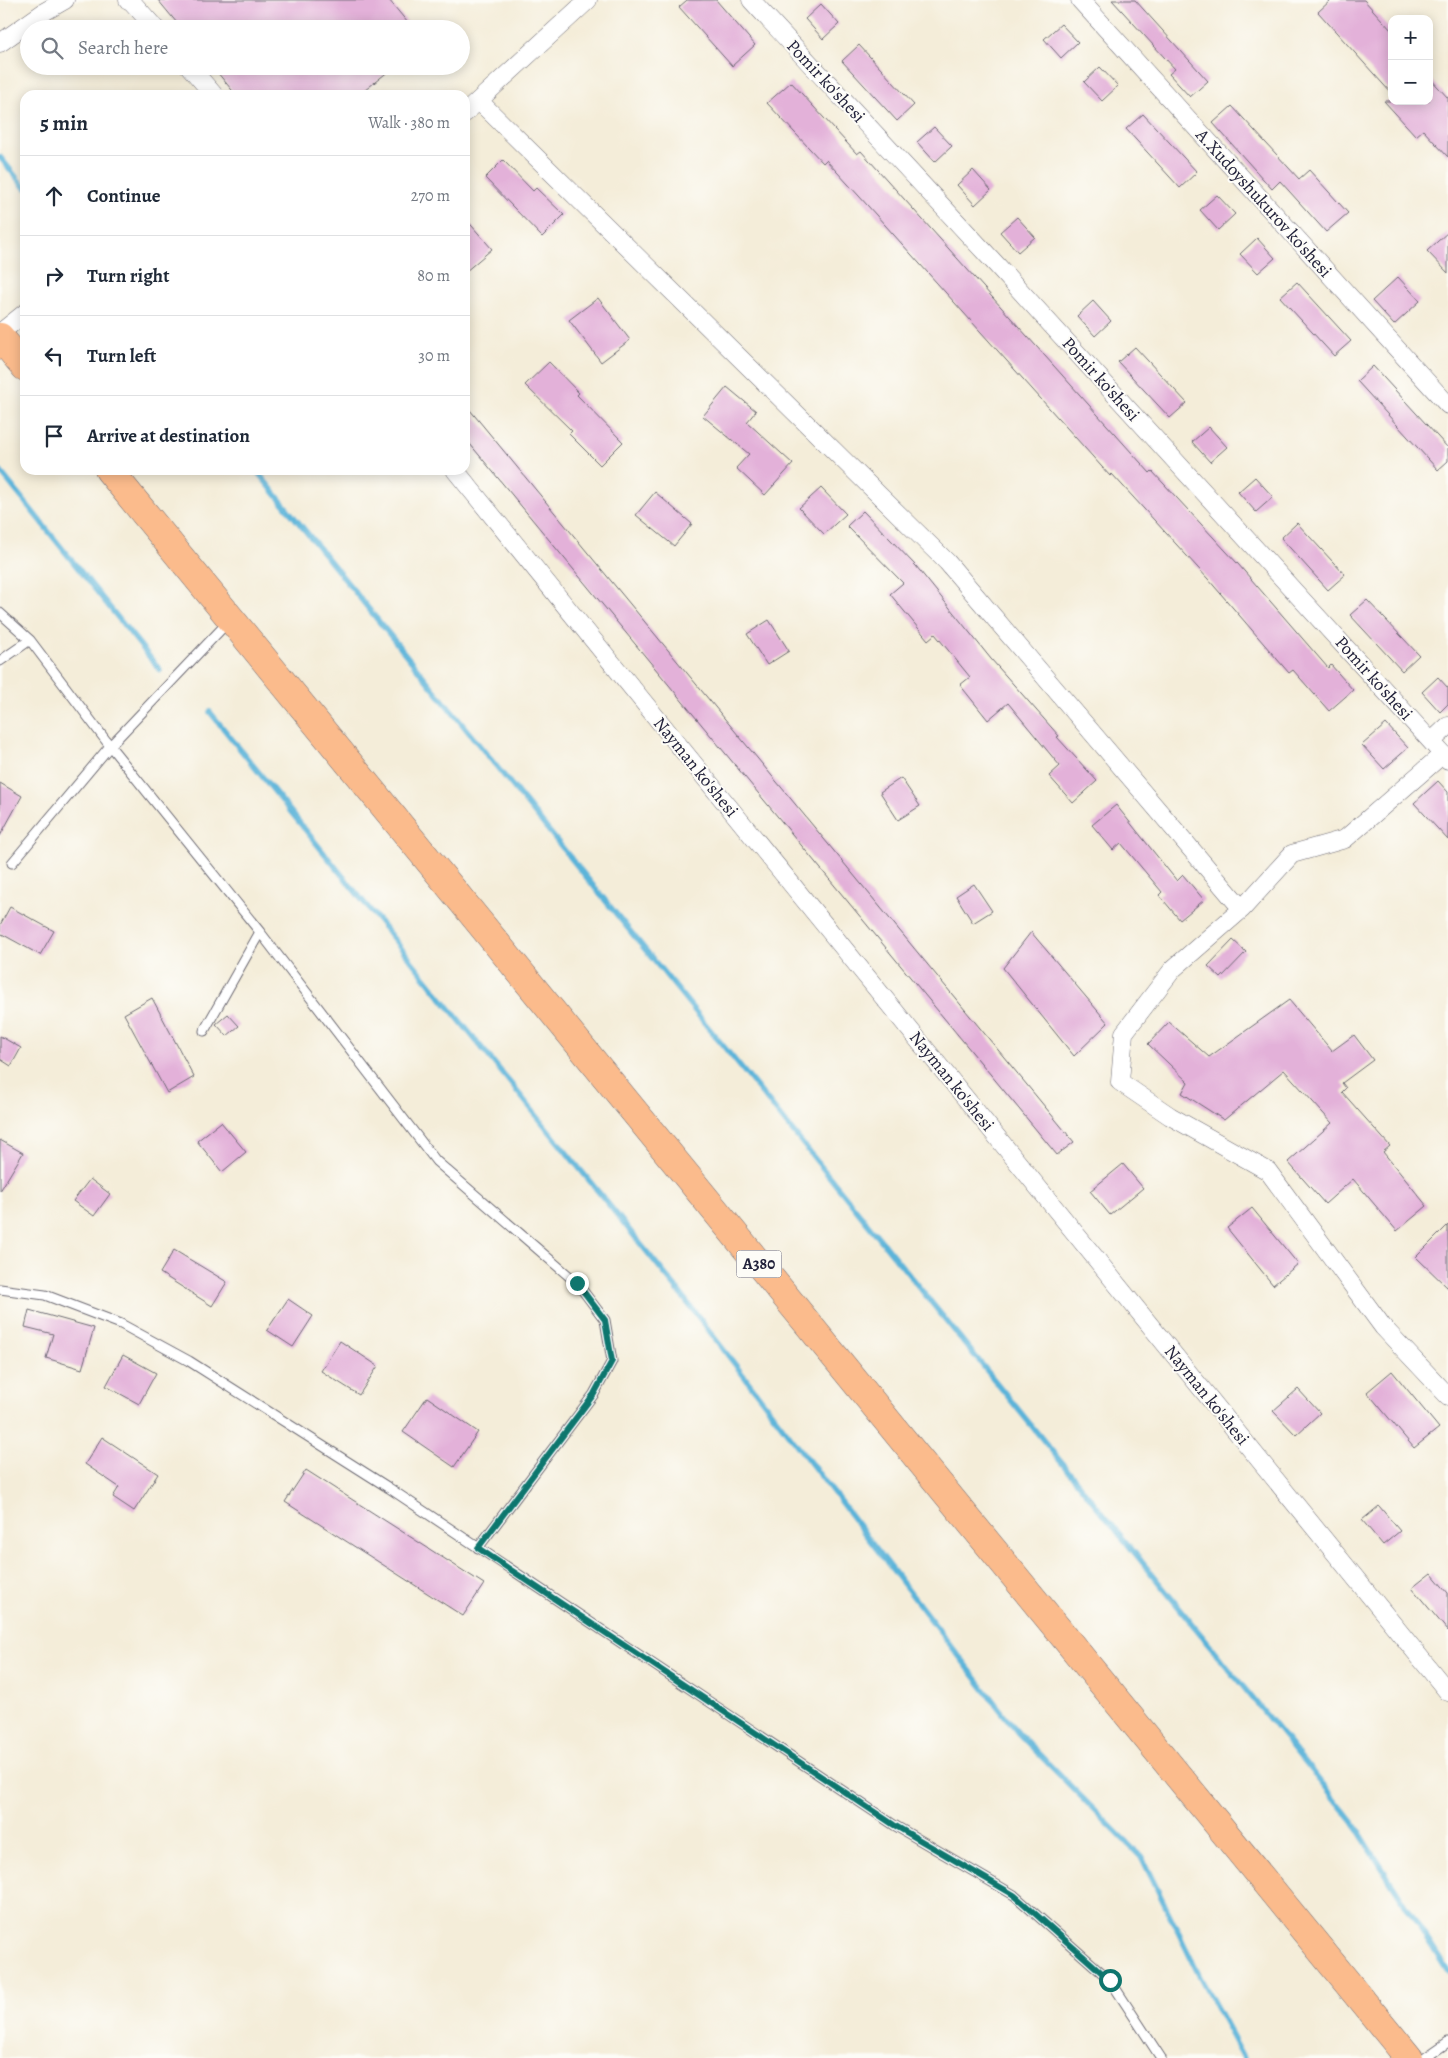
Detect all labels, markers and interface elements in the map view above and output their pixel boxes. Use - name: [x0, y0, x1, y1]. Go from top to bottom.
- map controls: [1388, 15, 1433, 105]
- button: +: [1388, 15, 1433, 60]
- search box: [20, 20, 470, 75]
- icon: search: [38, 34, 66, 62]
- street label: Pomir ko'shesi: [781, 34, 871, 128]
- text: Search here: [78, 35, 168, 61]
- button: −: [1388, 60, 1433, 105]
- text: 5 min: [40, 109, 88, 137]
- text: Walk · 380 m: [368, 112, 450, 134]
- street label: A.Xudoyshukurov ko'shesi: [1190, 123, 1337, 283]
- icon: ahead: [40, 182, 68, 210]
- text: Continue: [87, 183, 161, 209]
- text: 270 m: [411, 185, 450, 207]
- icon: right: [40, 262, 68, 290]
- text: Turn right: [87, 263, 169, 289]
- text: 80 m: [417, 265, 450, 287]
- street label: Pomir ko'shesi: [1057, 332, 1145, 426]
- icon: left: [40, 342, 68, 370]
- text: Turn left: [87, 343, 156, 369]
- text: 30 m: [418, 345, 450, 367]
- icon: arrive: [40, 422, 68, 450]
- text: Arrive at destination: [87, 423, 250, 449]
- street label: Pomir ko'shesi: [1330, 631, 1418, 725]
- street label: Nayman ko'shesi: [648, 712, 744, 822]
- street label: Nayman ko'shesi: [904, 1026, 1000, 1136]
- road number: A380: [736, 1250, 782, 1278]
- route end: [566, 1272, 589, 1295]
- street label: Nayman ko'shesi: [1159, 1340, 1255, 1450]
- route start: [1099, 1969, 1122, 1992]

